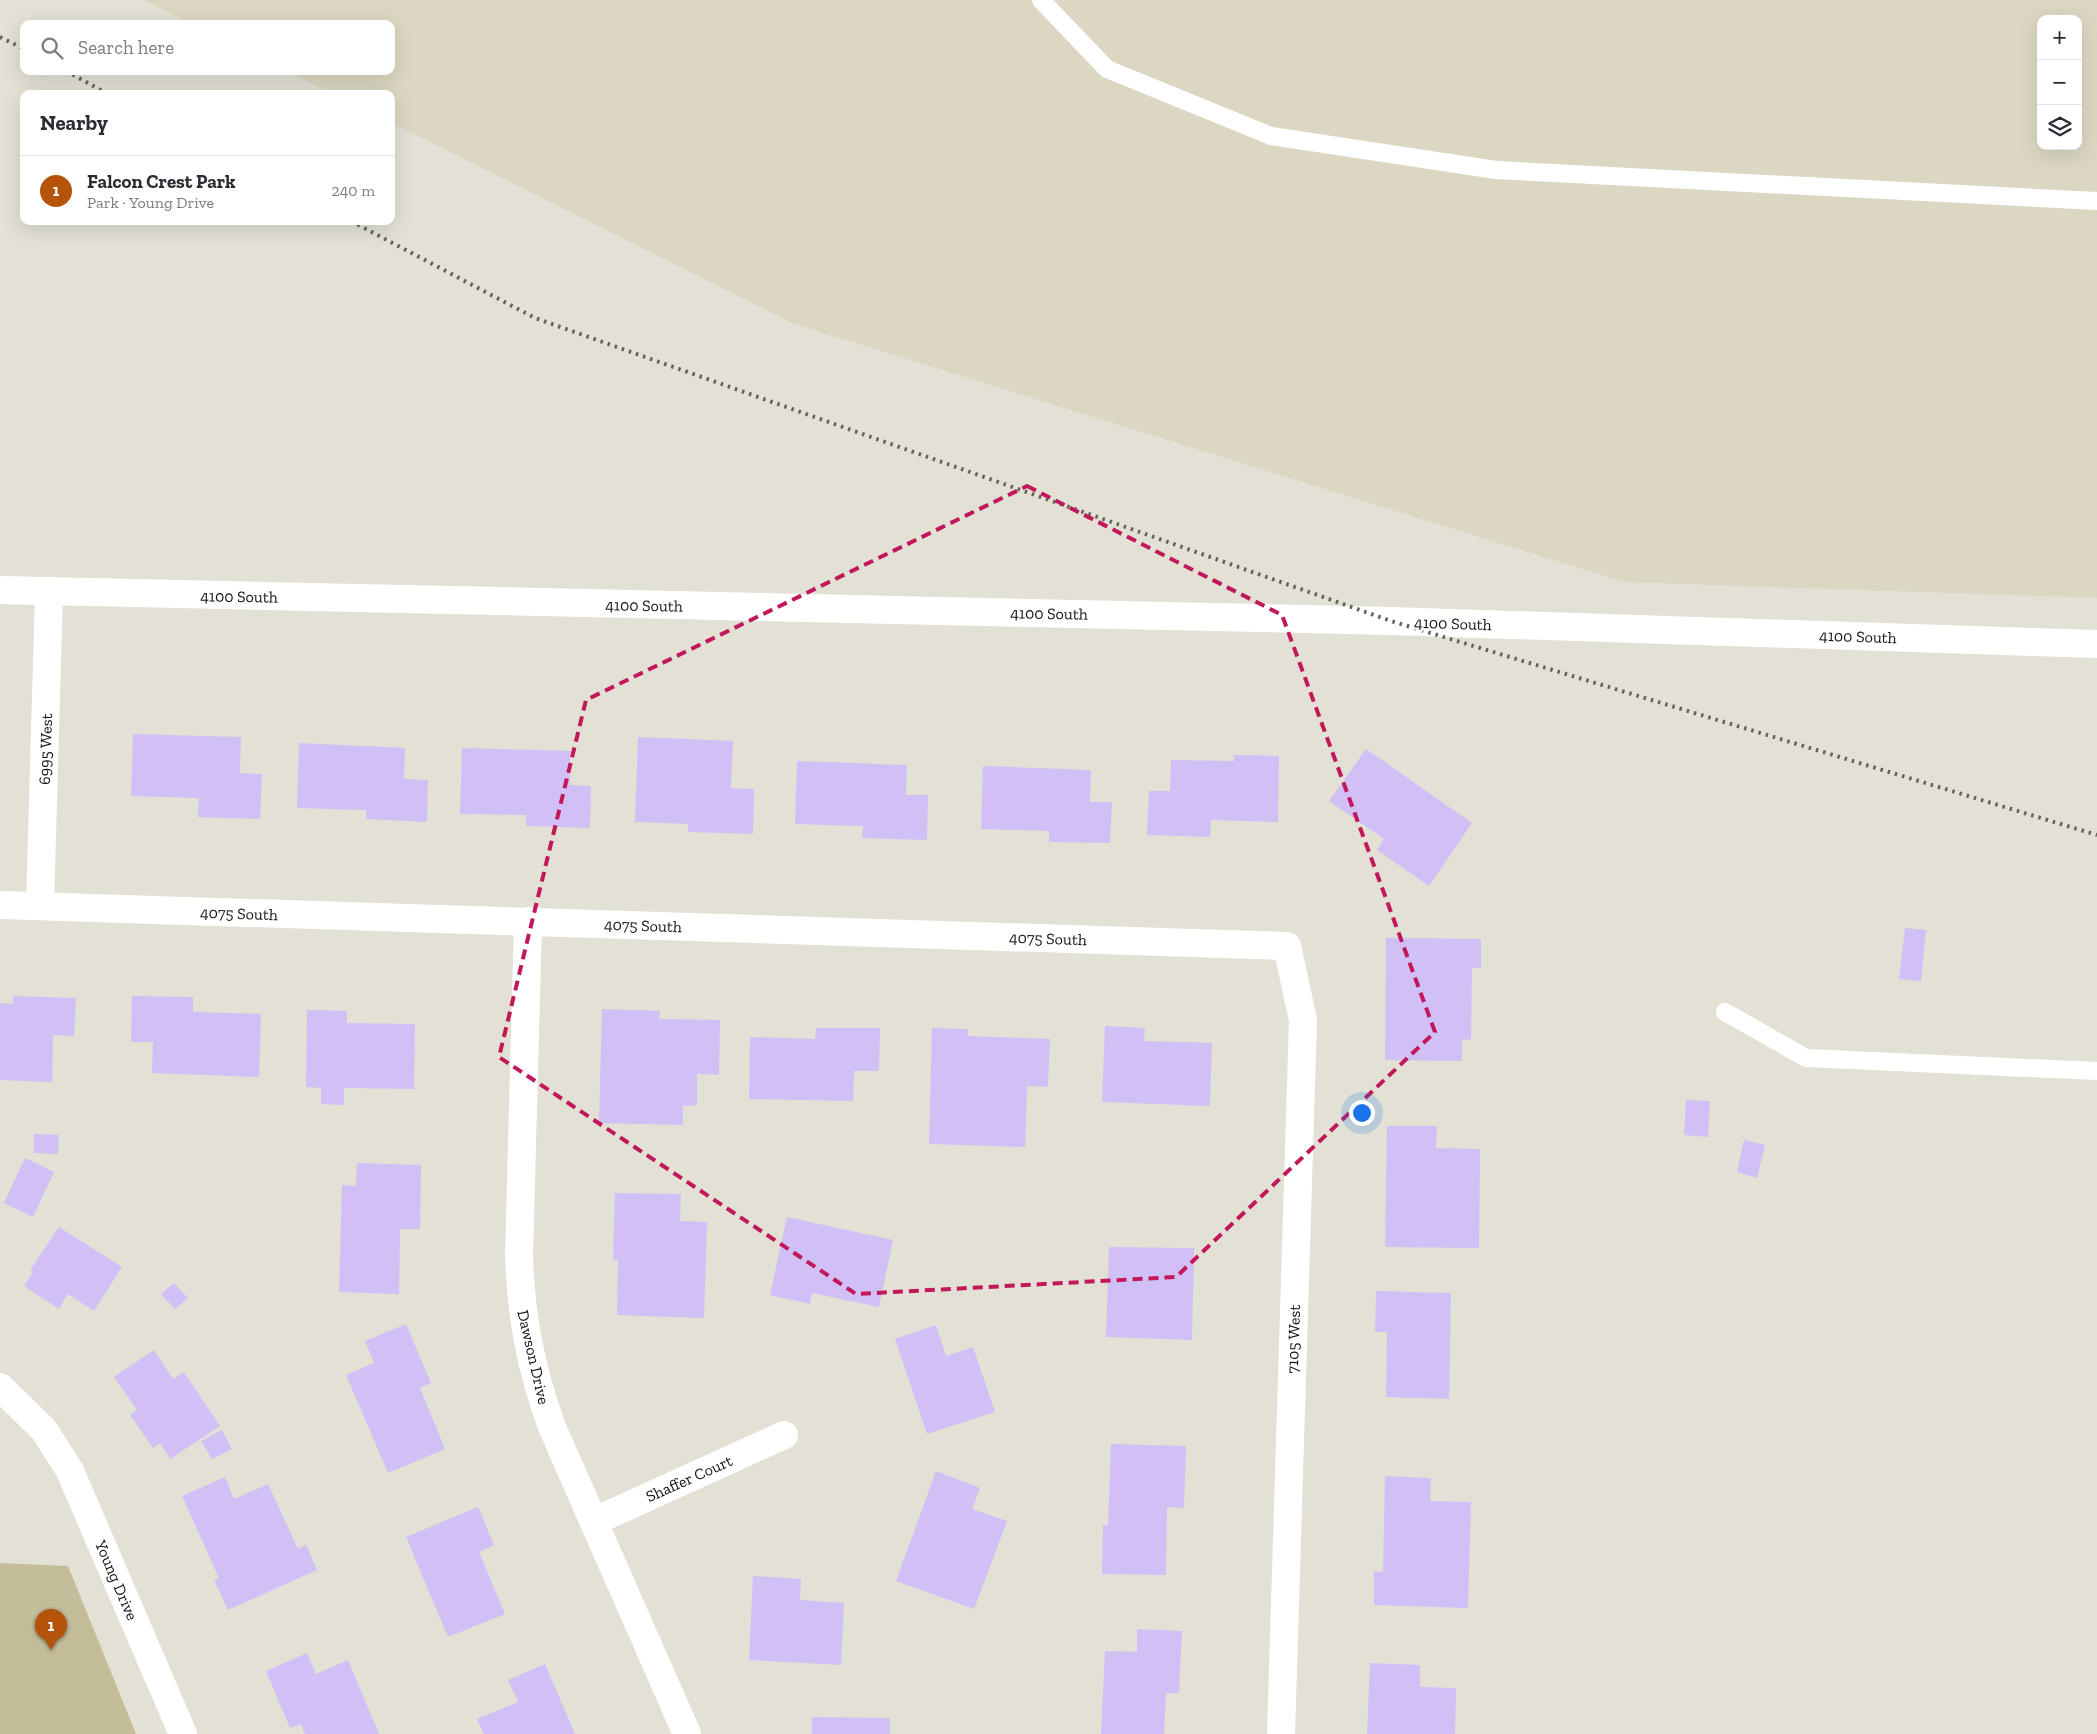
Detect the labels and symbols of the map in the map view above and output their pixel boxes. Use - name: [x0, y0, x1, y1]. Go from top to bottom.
- street label: 4100 South: [200, 586, 278, 607]
- street label: 4100 South: [605, 595, 683, 616]
- street label: 4100 South: [1010, 603, 1088, 624]
- street label: 4100 South: [1414, 613, 1492, 634]
- street label: 4100 South: [1819, 626, 1897, 647]
- street label: 6995 West: [35, 713, 56, 785]
- street label: 4075 South: [200, 903, 278, 924]
- street label: 4075 South: [604, 915, 682, 936]
- street label: 4075 South: [1009, 928, 1087, 949]
- your location: [1349, 1100, 1375, 1126]
- street label: 7105 West: [1283, 1304, 1304, 1374]
- street label: Dawson Drive: [513, 1308, 554, 1406]
- street label: Shaffer Court: [643, 1451, 735, 1506]
- street label: Young Drive: [91, 1536, 142, 1623]
- pin: 1: [35, 1609, 67, 1650]

